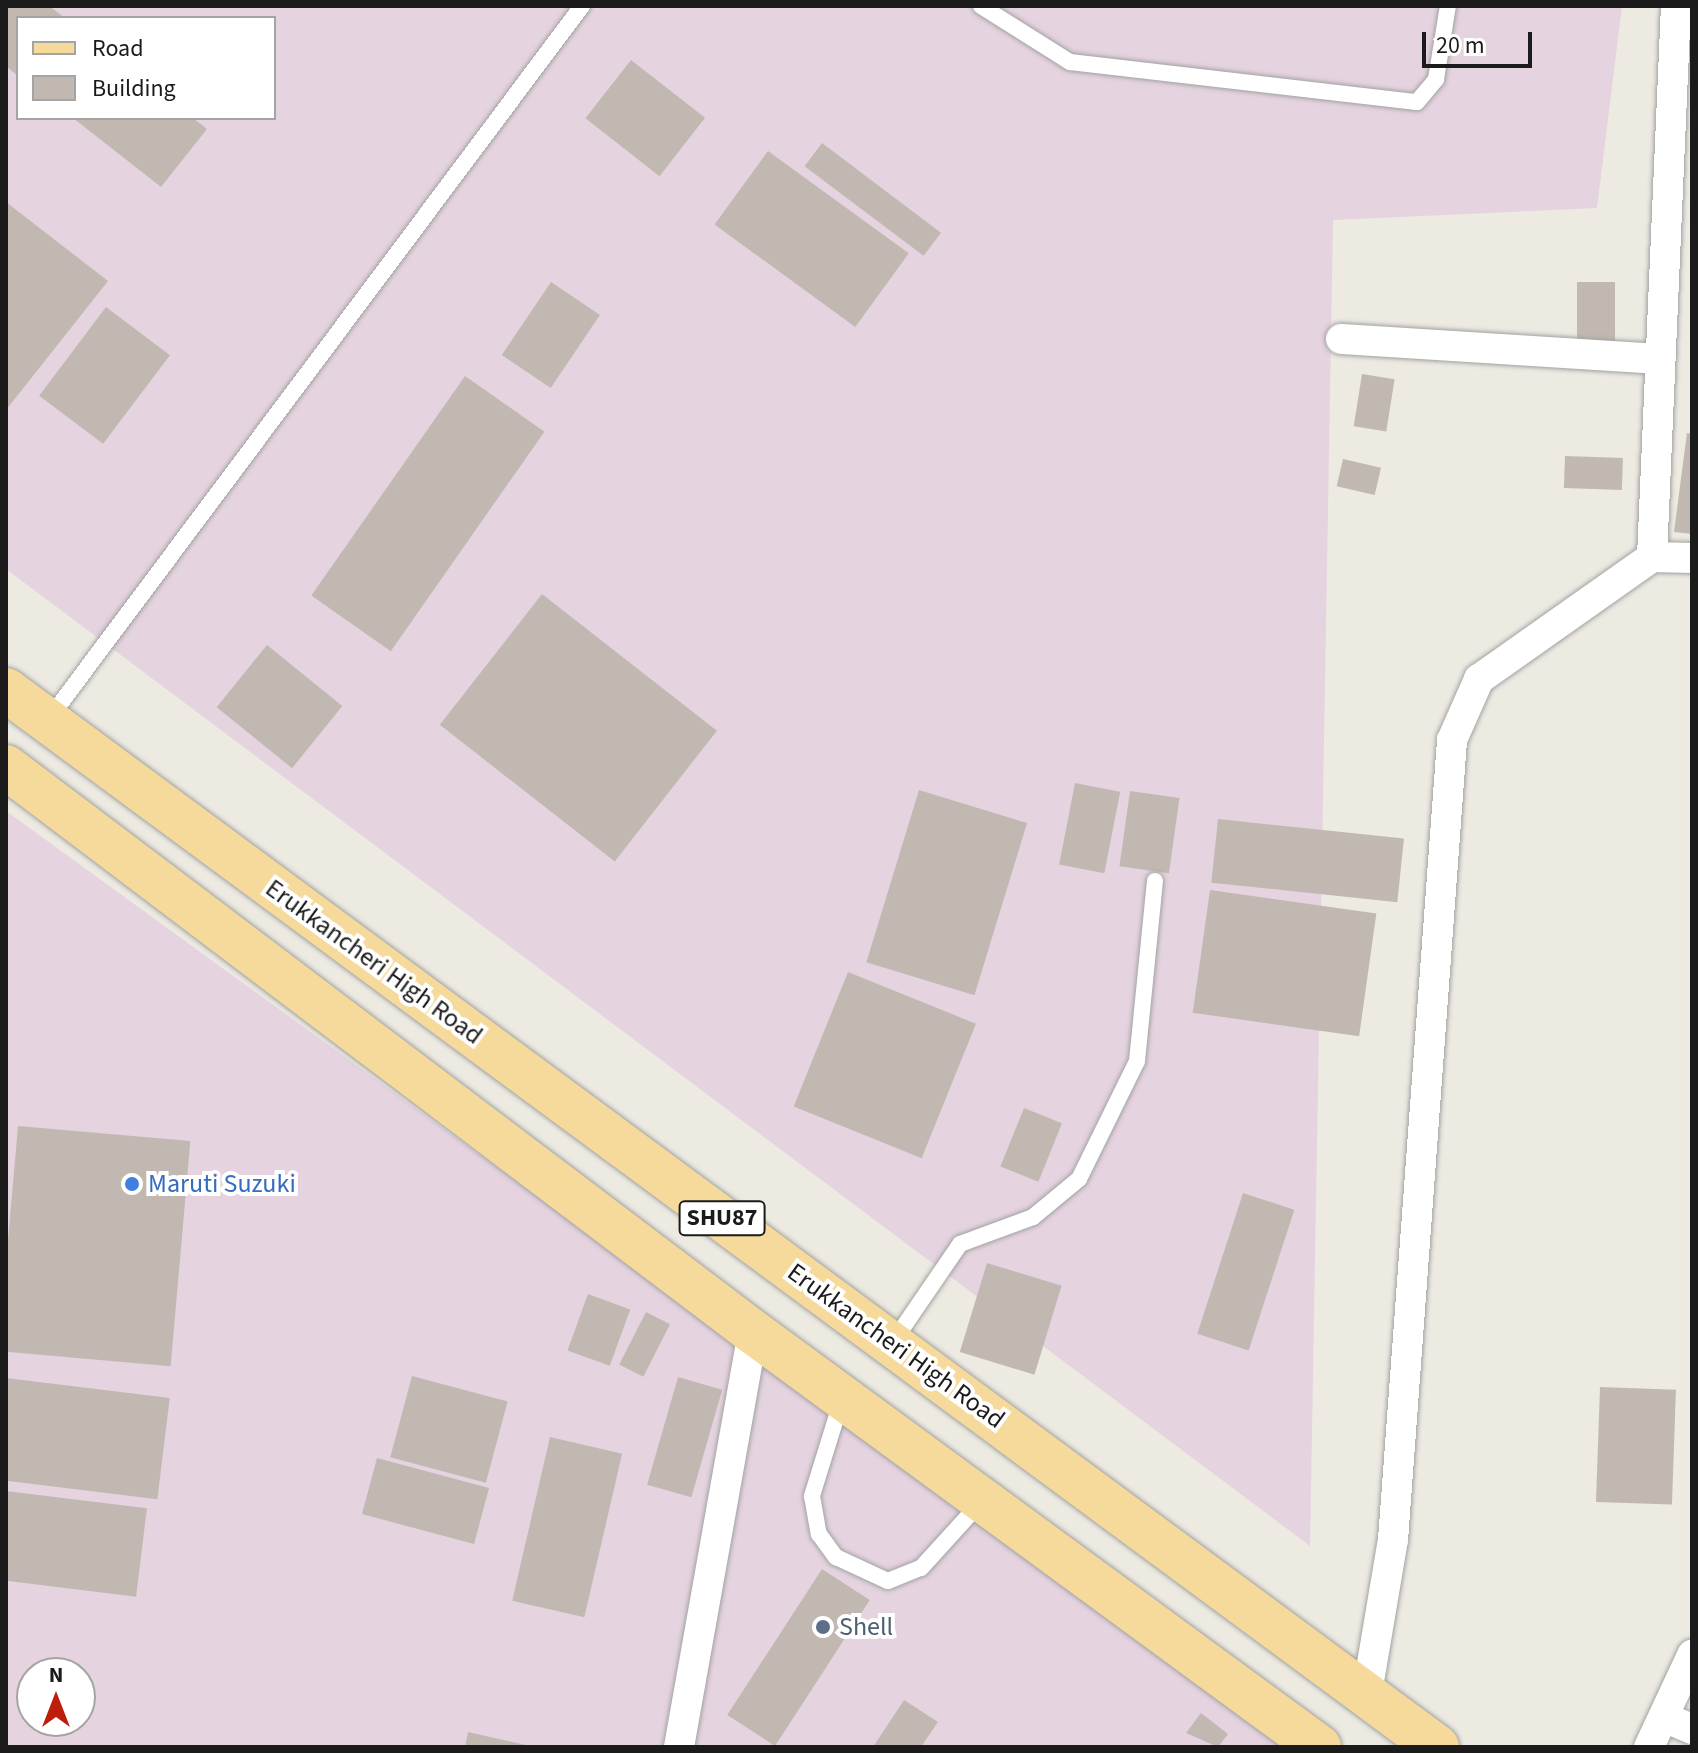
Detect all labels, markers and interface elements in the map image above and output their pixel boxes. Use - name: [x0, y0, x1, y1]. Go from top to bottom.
- legend: [16, 16, 276, 120]
- scale bar: [1426, 16, 1536, 66]
- text: 20 m: [1436, 28, 1485, 63]
- text: Road: [92, 31, 144, 66]
- text: Building: [92, 71, 176, 106]
- street label: Erukkancheri High Road: [259, 873, 489, 1051]
- place label: Maruti Suzuki: [148, 1168, 296, 1200]
- marker: Maruti Suzuki: [123, 1175, 141, 1193]
- road number: SHU87: [678, 1198, 766, 1238]
- street label: Erukkancheri High Road: [781, 1257, 1011, 1435]
- place label: Shell: [839, 1611, 893, 1643]
- marker: Shell: [814, 1618, 832, 1636]
- north arrow: [16, 1657, 96, 1737]
- text: N: [49, 1659, 63, 1691]

